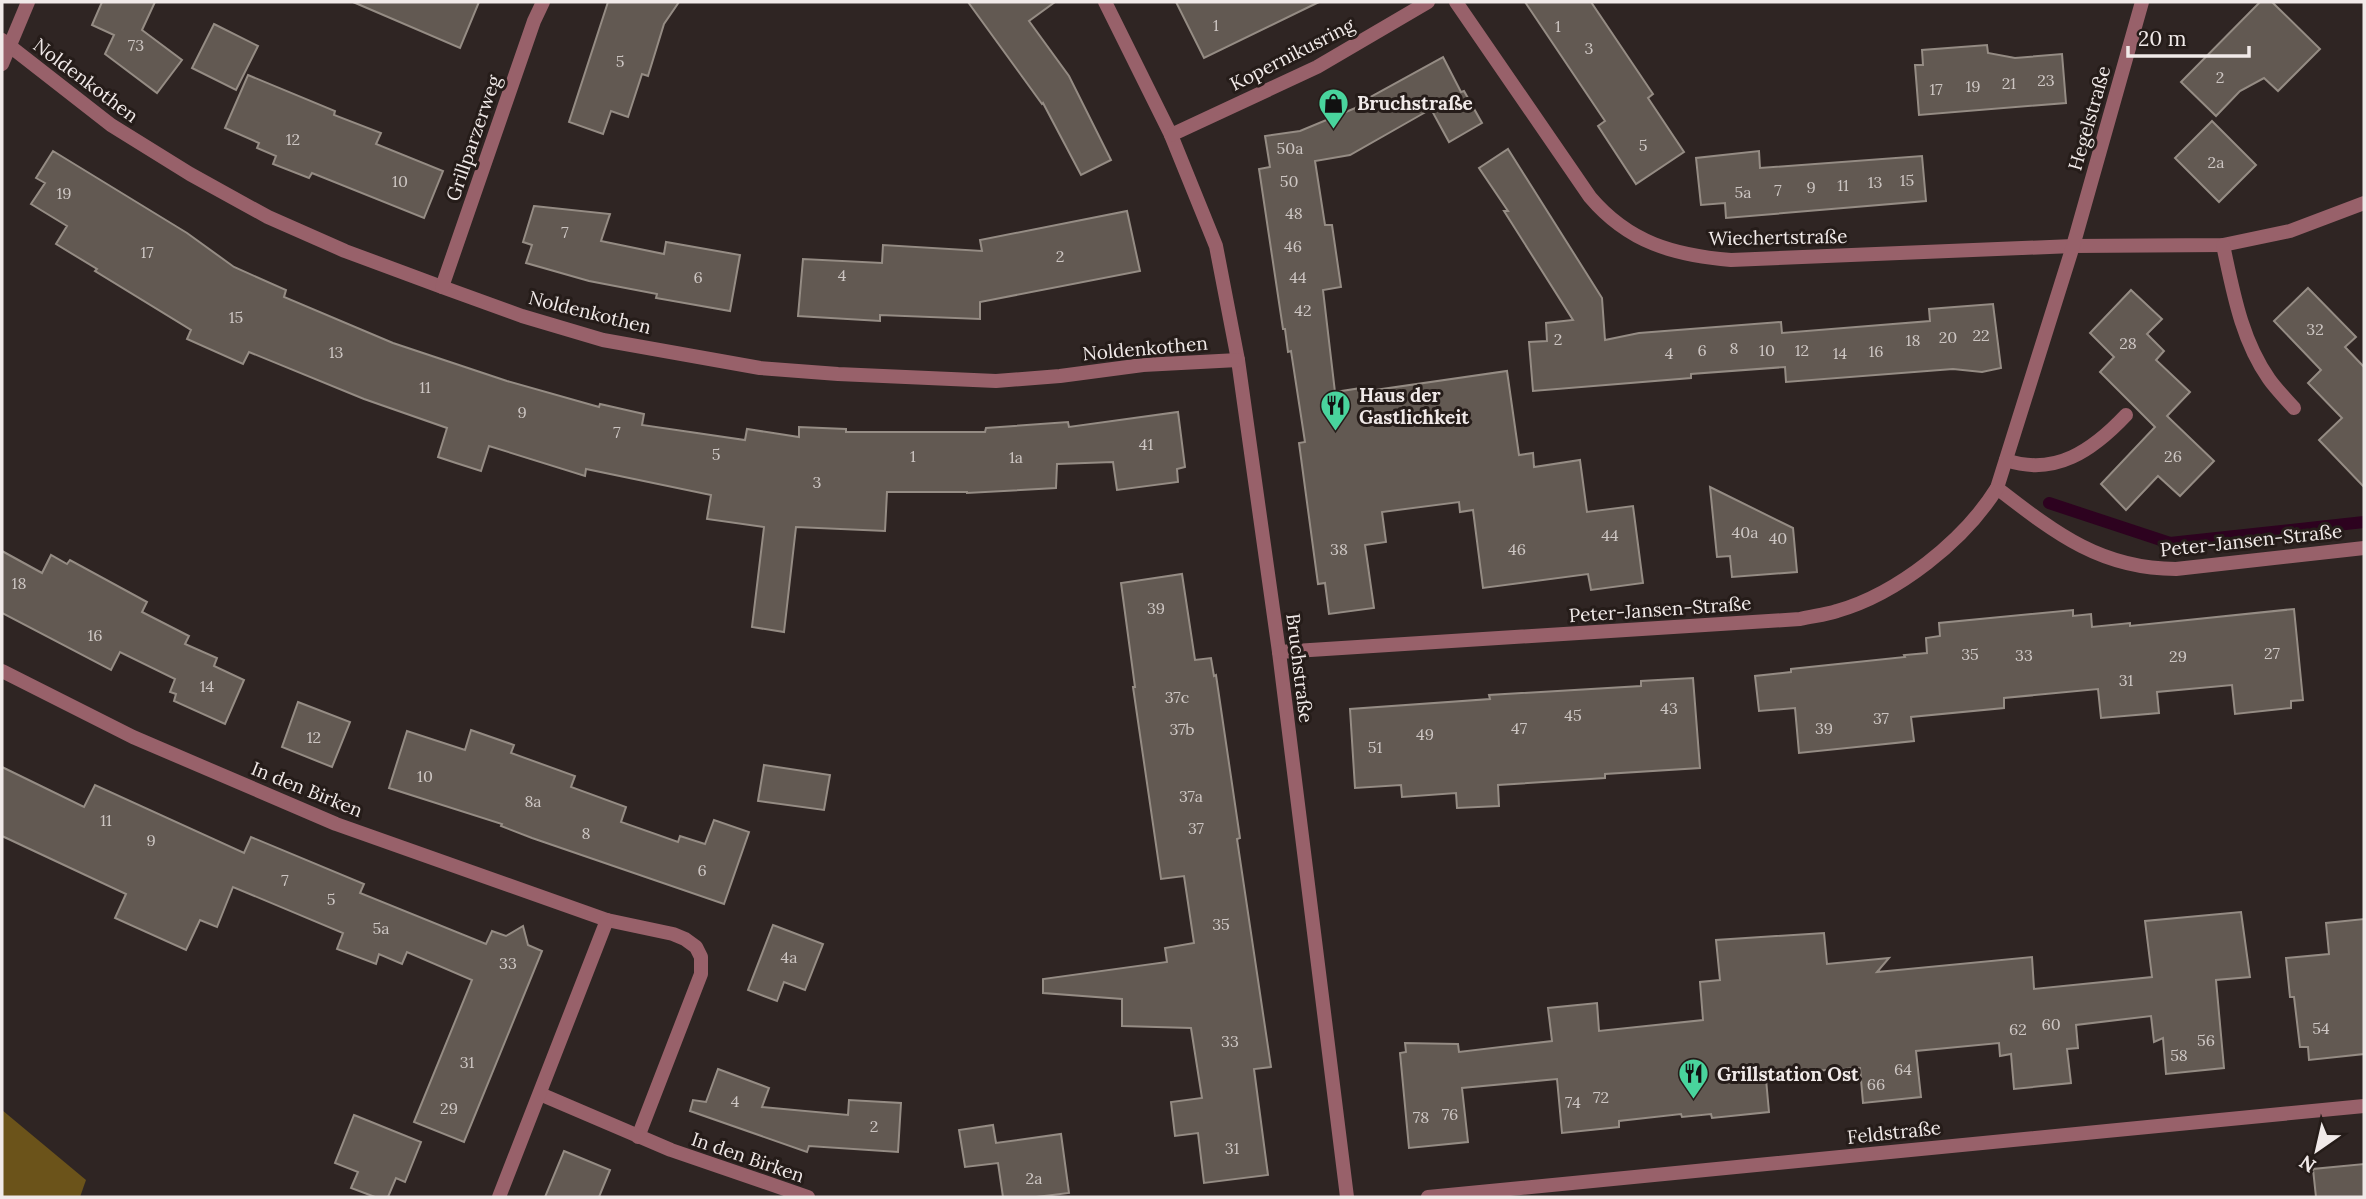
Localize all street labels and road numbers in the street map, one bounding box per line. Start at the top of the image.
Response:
street label: Kopernikusring [1226,12,1359,96]
street label: Noldenkothen [29,33,143,127]
street label: Hegelstraße [2063,63,2115,173]
street label: Grillparzerweg [440,71,506,204]
street label: Wiechertstraße [1708,224,1848,250]
street label: Noldenkothen [526,285,654,339]
street label: Noldenkothen [1081,331,1209,365]
street label: Peter-Jansen-Straße [2159,519,2343,561]
street label: Peter-Jansen-Straße [1568,591,1752,627]
street label: Bruchstraße [1281,612,1319,724]
street label: In den Birken [248,756,366,822]
street label: Feldstraße [1846,1115,1942,1149]
street label: In den Birken [688,1126,808,1188]

